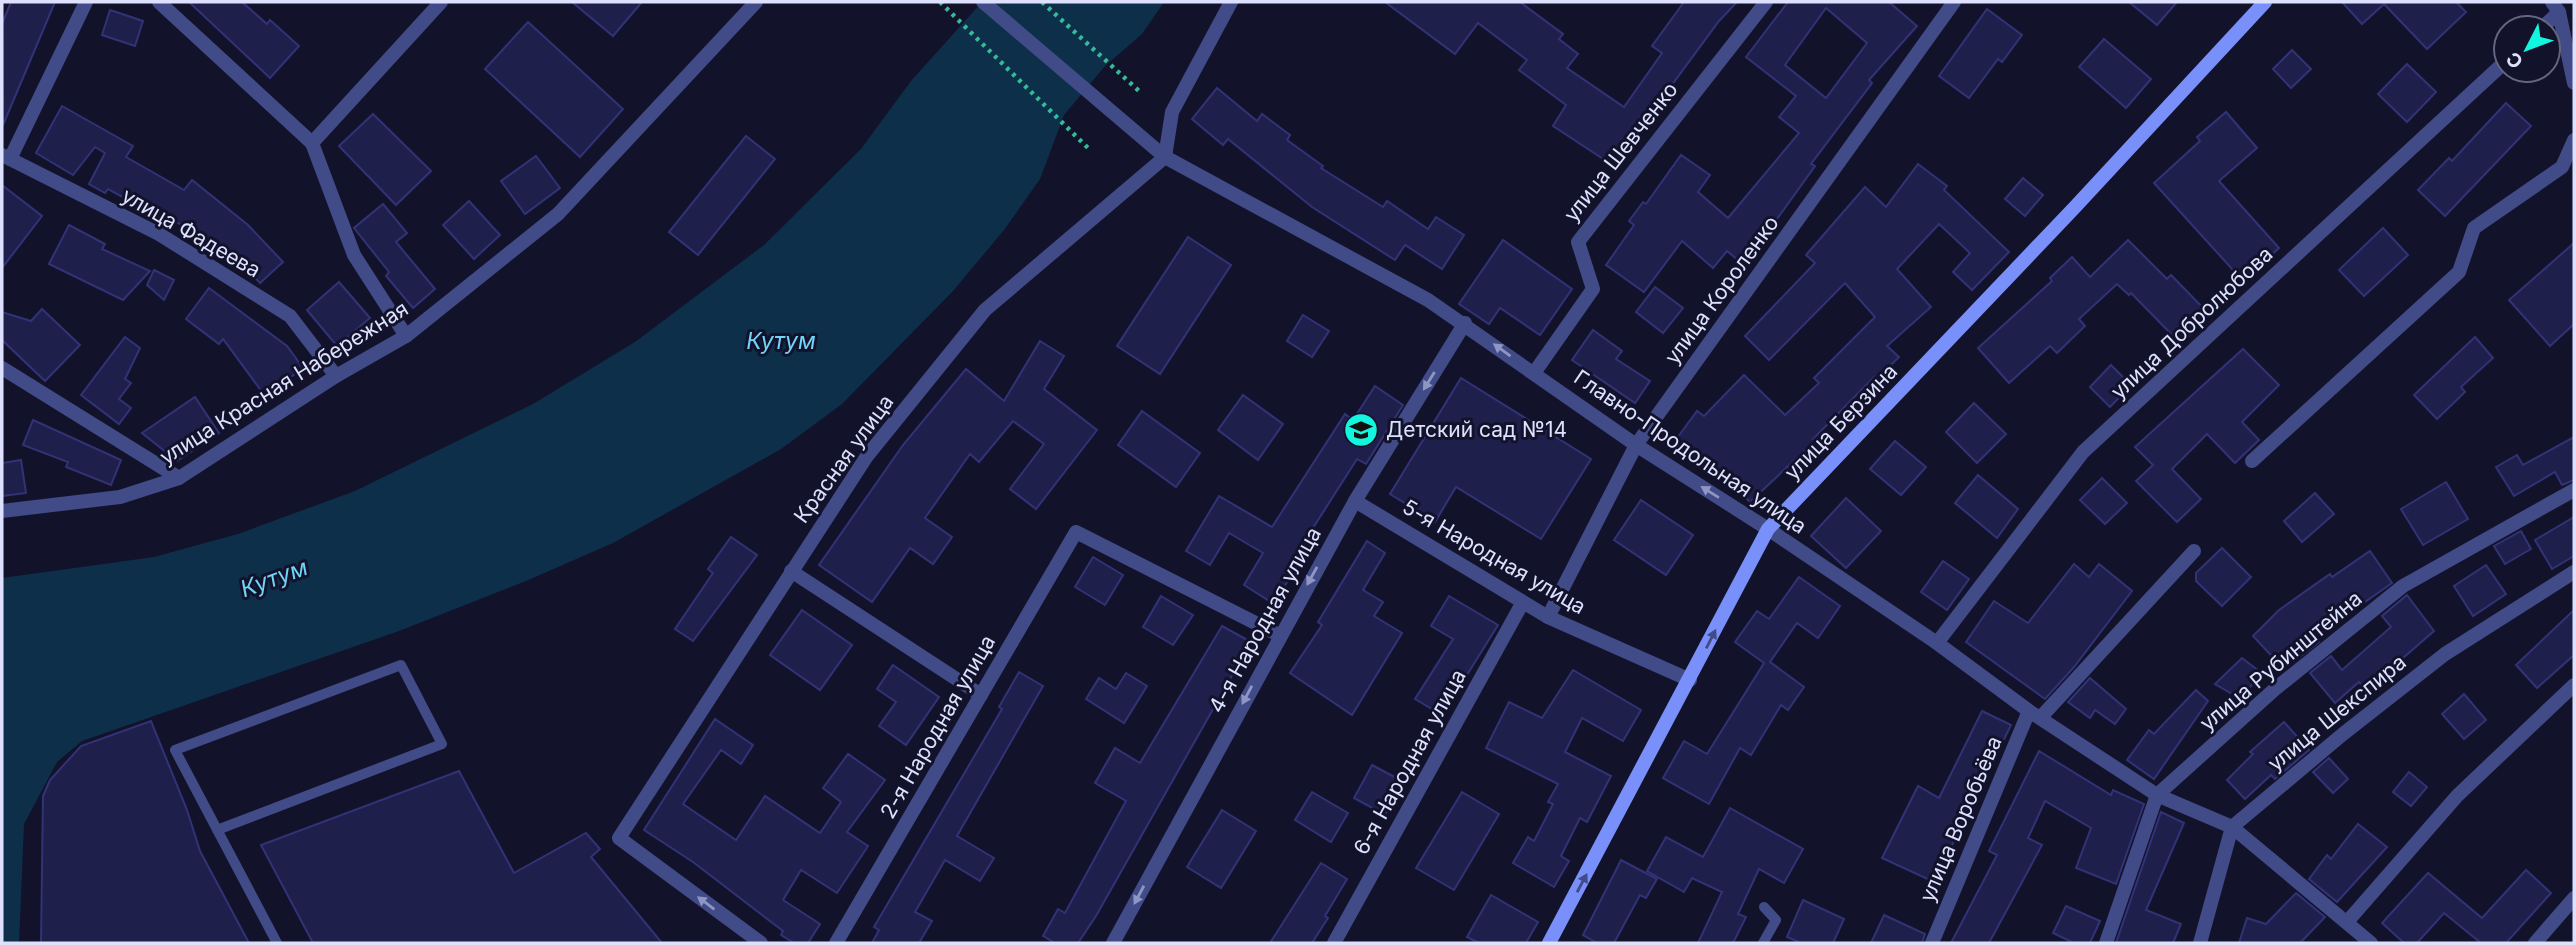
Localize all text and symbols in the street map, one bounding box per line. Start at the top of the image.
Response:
north arrow [2492,14,2562,84]
text: С [2501,47,2528,73]
street label: улица Шевченко [1558,77,1683,226]
street label: улица Фадеева [117,183,265,282]
street label: улица Короленко [1659,211,1784,369]
street label: улица Добролюбова [2106,241,2278,404]
street label: улица Красная Набережная [155,296,412,469]
water label: Кутум [746,327,816,355]
one-way arrow [1493,343,1511,357]
street label: улица Берзина [1779,359,1902,485]
street label: Главно-Продольная улица [1569,364,1811,539]
one-way arrow [1422,371,1435,390]
street label: Красная улица [789,390,898,528]
school or university icon: Детский сад №14 [1342,411,1380,449]
place label: Детский сад №14 [1386,417,1567,442]
one-way arrow [1701,486,1720,499]
street label: 5-я Народная улица [1398,494,1590,619]
street label: 4-я Народная улица [1203,523,1326,717]
water label: Кутум [237,553,311,603]
one-way arrow [1306,566,1318,586]
street label: улица Рубинштейна [2195,586,2367,736]
one-way arrow [1706,629,1717,649]
street label: 2-я Народная улица [875,631,1000,823]
street label: улица Шекспира [2263,649,2411,776]
street label: 6-я Народная улица [1348,665,1471,859]
one-way arrow [1241,685,1253,705]
street label: улица Воробьёва [1914,732,2007,905]
one-way arrow [1576,873,1587,893]
one-way arrow [1133,885,1145,905]
one-way arrow [697,896,715,910]

